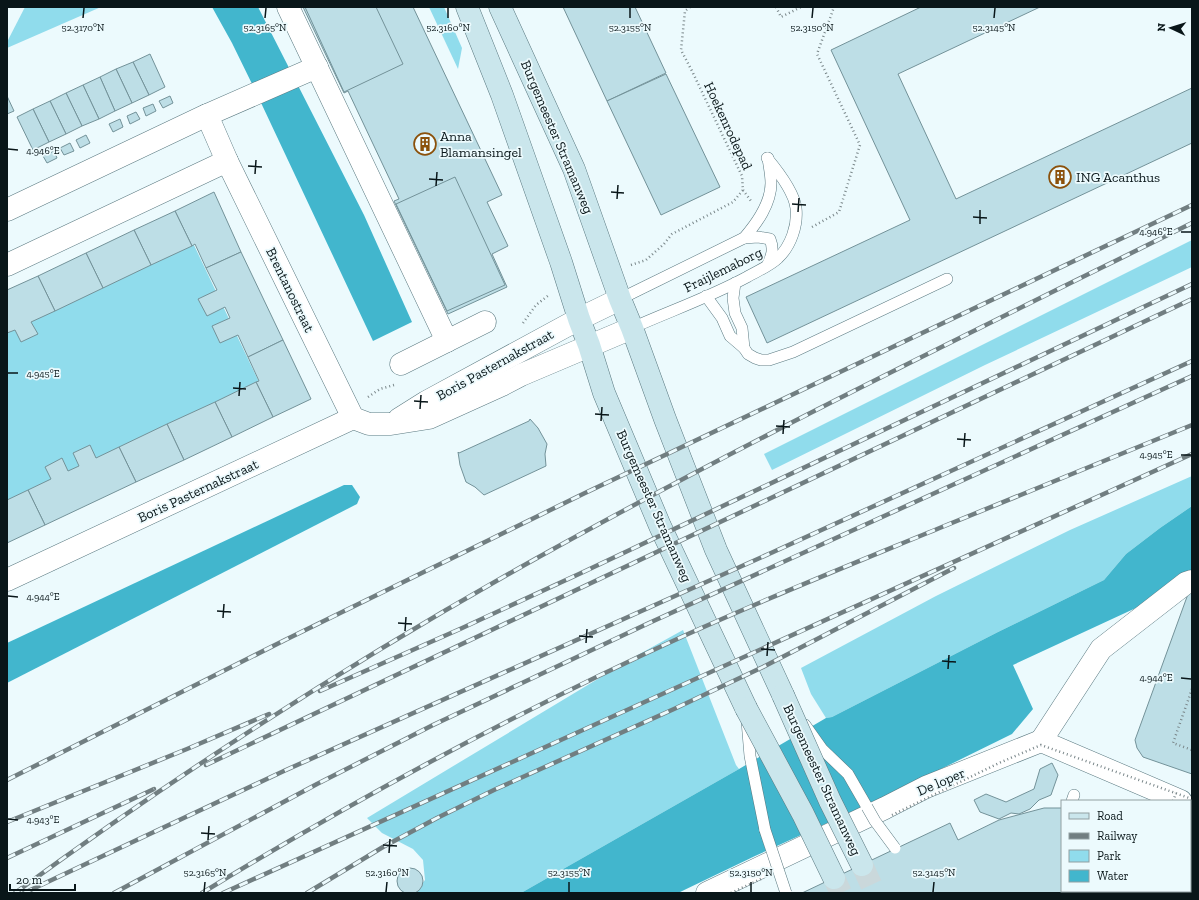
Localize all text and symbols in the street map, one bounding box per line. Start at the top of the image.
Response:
north arrow [1151,8,1191,48]
text: 52.3170°N [62,22,105,34]
text: 52.3165°N [244,22,287,34]
text: 52.3160°N [426,22,470,34]
text: 52.3155°N [609,22,652,34]
text: 52.3150°N [790,22,834,34]
text: 52.3145°N [973,22,1016,34]
text: N [1155,22,1168,32]
street label: Burgemeester Stramanweg [517,58,597,217]
street label: Hoekenrodepad [700,79,756,173]
place label: Anna Blamansingel [440,128,522,161]
building icon: Anna Blamansingel [412,131,438,157]
text: 4.946°E [26,145,60,157]
building icon: ING Acanthus [1047,164,1073,190]
place label: ING Acanthus [1076,169,1160,186]
text: 4.946°E [1139,226,1173,238]
street label: Fraijlemaborg [681,244,765,296]
street label: Brentanostraat [262,245,318,336]
street label: Boris Pasternakstraat [433,325,557,404]
text: 4.945°E [26,368,60,380]
street label: Burgemeester Stramanweg [613,427,695,585]
text: 4.945°E [1139,449,1173,461]
street label: Boris Pasternakstraat [135,455,262,526]
text: 4.944°E [26,591,60,603]
text: 4.944°E [1139,672,1173,684]
street label: Burgemeester Stramanweg [779,702,865,859]
street label: De loper [914,764,968,800]
legend [1061,800,1191,892]
text: Road [1097,809,1123,823]
text: 4.943°E [27,814,60,826]
text: Railway [1097,829,1138,843]
text: Park [1097,849,1122,863]
scale bar [10,866,75,892]
text: 52.3165°N [184,867,227,879]
text: 52.3160°N [365,867,409,879]
text: 52.3155°N [548,867,591,879]
text: 52.3150°N [729,867,773,879]
text: 52.3145°N [913,867,956,879]
text: Water [1097,869,1129,883]
text: 20 m [16,873,43,887]

